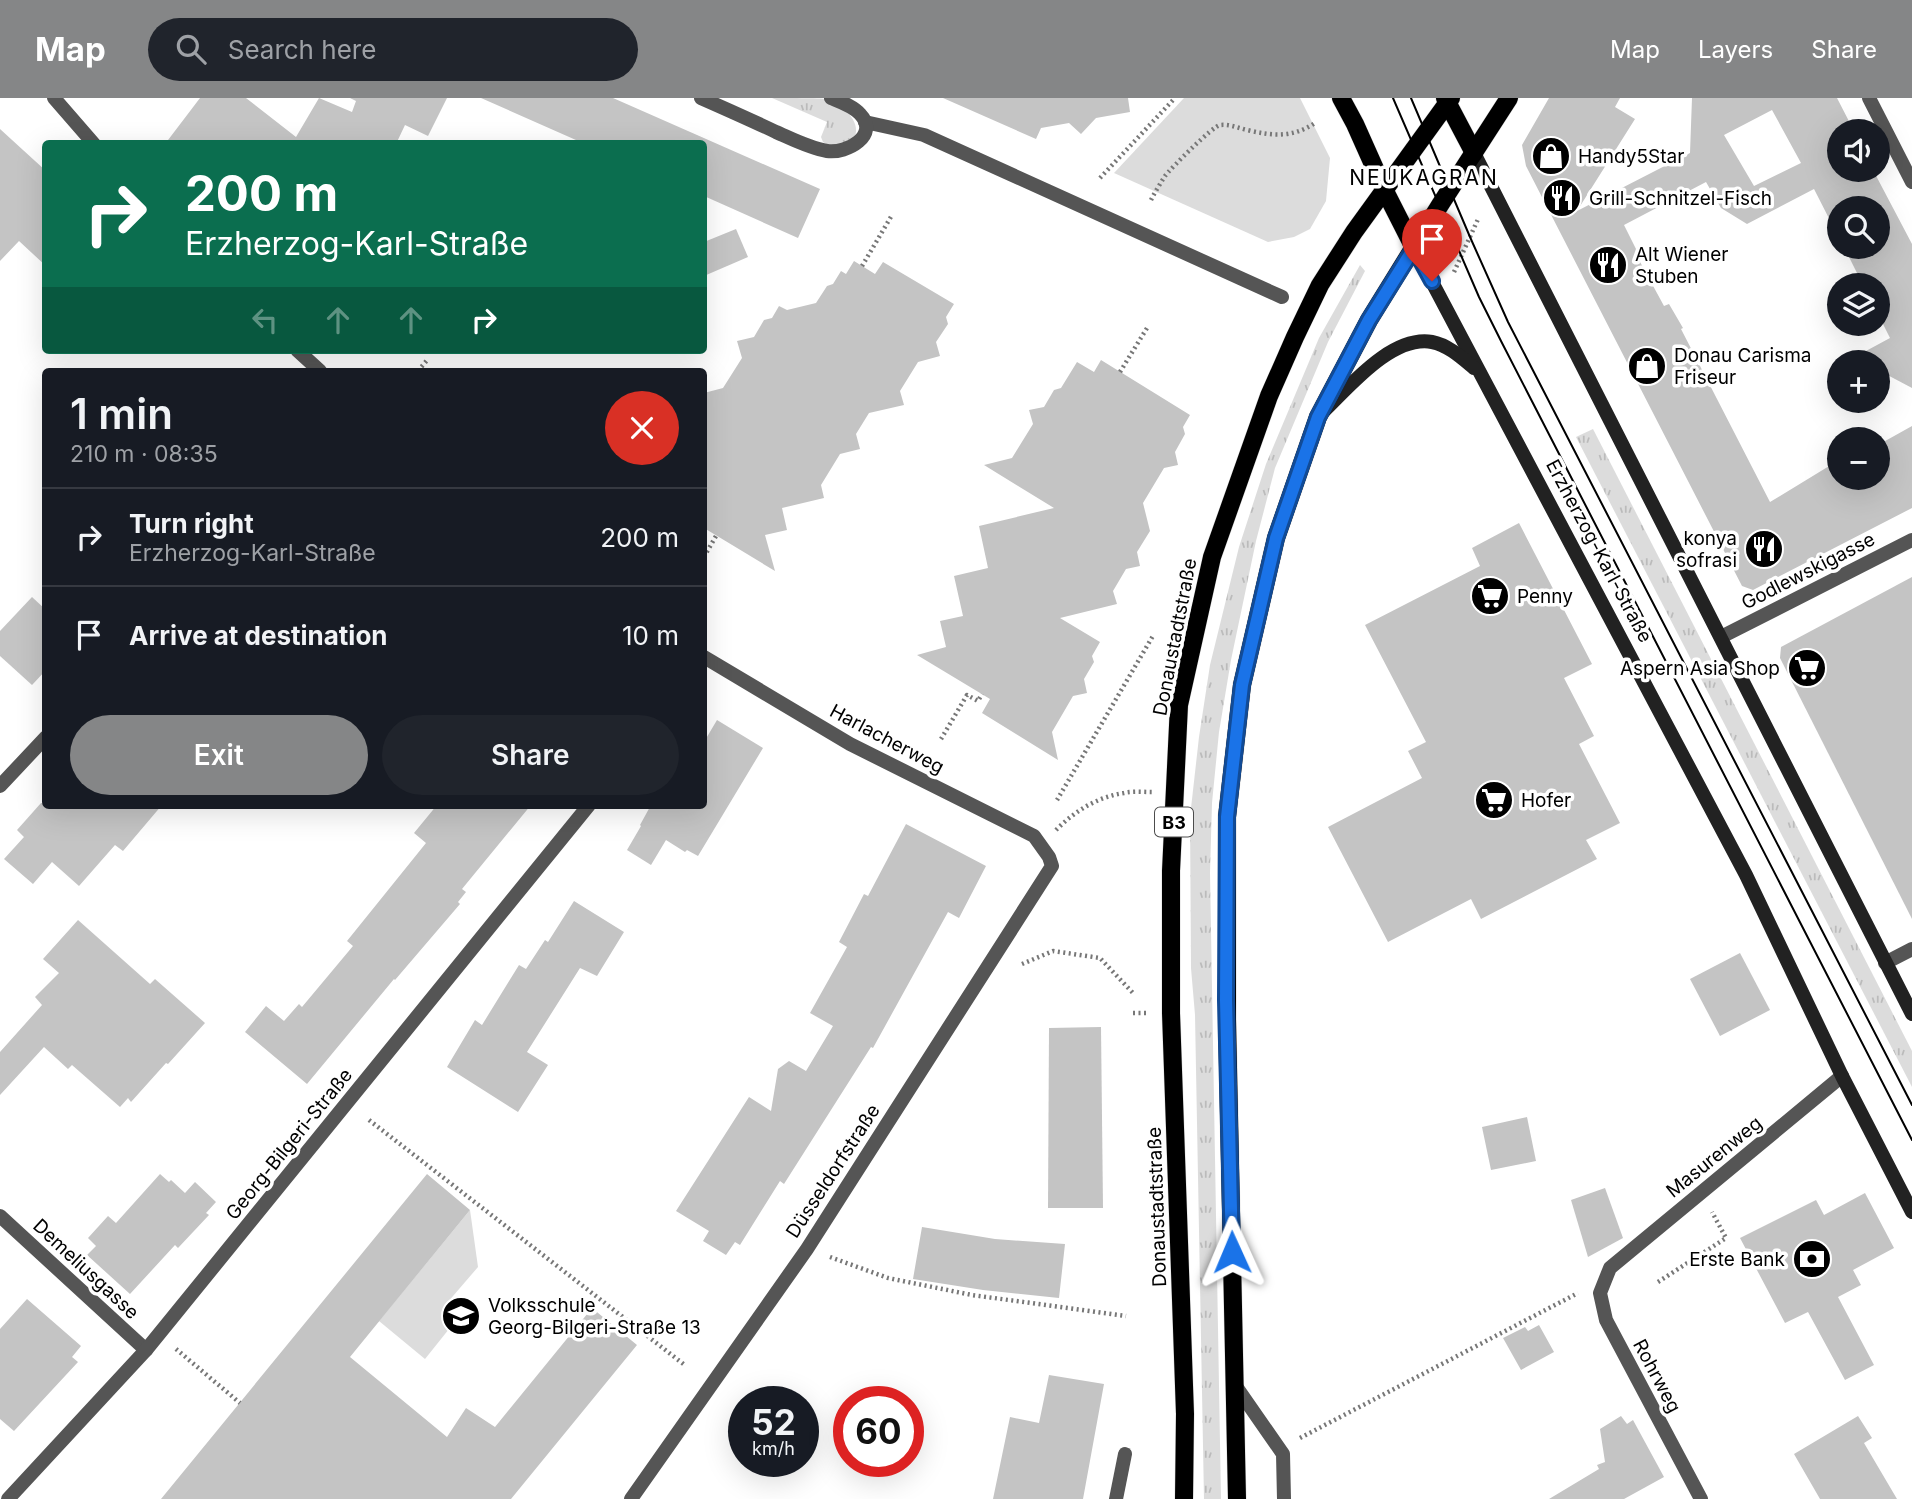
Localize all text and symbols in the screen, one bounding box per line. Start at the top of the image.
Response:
search box [148,18,638,81]
text: Map [35,29,106,69]
icon: search [172,30,210,68]
text: Search here [228,34,376,65]
text: Map [1610,35,1660,64]
text: Layers [1698,35,1773,64]
text: Share [1811,35,1877,64]
map controls [1827,119,1890,490]
button: sound [1827,119,1890,182]
shop icon: Handy5Star [1530,135,1572,177]
place label: Handy5Star [1578,145,1684,168]
text: 200 m [185,164,338,223]
district label: NEUKAGRAN [1349,165,1499,190]
icon: right [70,168,161,259]
restaurant icon: Grill-Schnitzel-Fisch [1541,177,1583,219]
place label: Grill-Schnitzel-Fisch [1589,187,1772,210]
button: search [1827,196,1890,259]
pin [1402,209,1462,281]
icon: arrive [1413,220,1451,258]
text: Erzherzog-Karl-Straße [185,224,528,263]
place label: Alt Wiener Stuben [1635,243,1728,288]
restaurant icon: Alt Wiener Stuben [1587,244,1629,286]
button: layers [1827,273,1890,336]
icon: left [246,301,284,339]
icon: ahead [319,301,357,339]
icon: ahead [392,301,430,339]
icon: right [465,301,503,339]
place label: Donau Carisma Friseur [1674,344,1812,389]
shop icon: Donau Carisma Friseur [1626,345,1668,387]
button: + [1827,350,1890,413]
text: 1 min [70,388,173,439]
button: close [605,391,679,465]
button: − [1827,427,1890,490]
text: 210 m · 08:35 [70,440,218,468]
street label: Erzherzog-Karl-Straße [1541,456,1657,646]
text: Turn right [129,508,254,539]
icon: right [70,518,108,556]
text: 200 m [600,522,679,553]
place label: konya sofrasi [1676,527,1737,572]
street label: Godlewskigasse [1737,527,1879,615]
restaurant icon: konya sofrasi [1743,528,1785,570]
text: Erzherzog-Karl-Straße [129,539,376,567]
street label: Donaustadtstraße [1148,556,1202,718]
supermarket icon: Penny [1469,575,1511,617]
place label: Penny [1517,585,1573,608]
icon: arrive [70,616,108,654]
text: Arrive at destination [129,620,388,651]
text: 10 m [622,620,679,651]
supermarket icon: Aspern Asia Shop [1786,647,1828,689]
place label: Aspern Asia Shop [1620,657,1780,680]
street label: Harlacherweg [826,699,948,779]
button: Exit [70,715,368,795]
button: Share [382,715,679,795]
supermarket icon: Hofer [1473,779,1515,821]
place label: Hofer [1521,789,1571,812]
road number: B3 [1155,808,1193,836]
street label: Georg-Bilgeri-Straße [221,1064,357,1224]
street label: Düsseldorfstraße [781,1100,885,1242]
street label: Masurenweg [1662,1112,1766,1202]
street label: Donaustadtstraße [1143,1127,1171,1287]
street label: Demeliusgasse [28,1214,144,1324]
position arrow [1195,1215,1269,1289]
bank icon: Erste Bank [1791,1238,1833,1280]
place label: Erste Bank [1689,1248,1786,1271]
place label: Volksschule Georg-Bilgeri-Straße 13 [488,1294,701,1339]
school or university icon: Volksschule Georg-Bilgeri-Straße 13 [440,1295,482,1337]
street label: Rohrweg [1628,1335,1686,1417]
speed limit sign: 60 [833,1386,924,1477]
text: 52 [751,1401,796,1443]
text: km/h [752,1438,795,1459]

